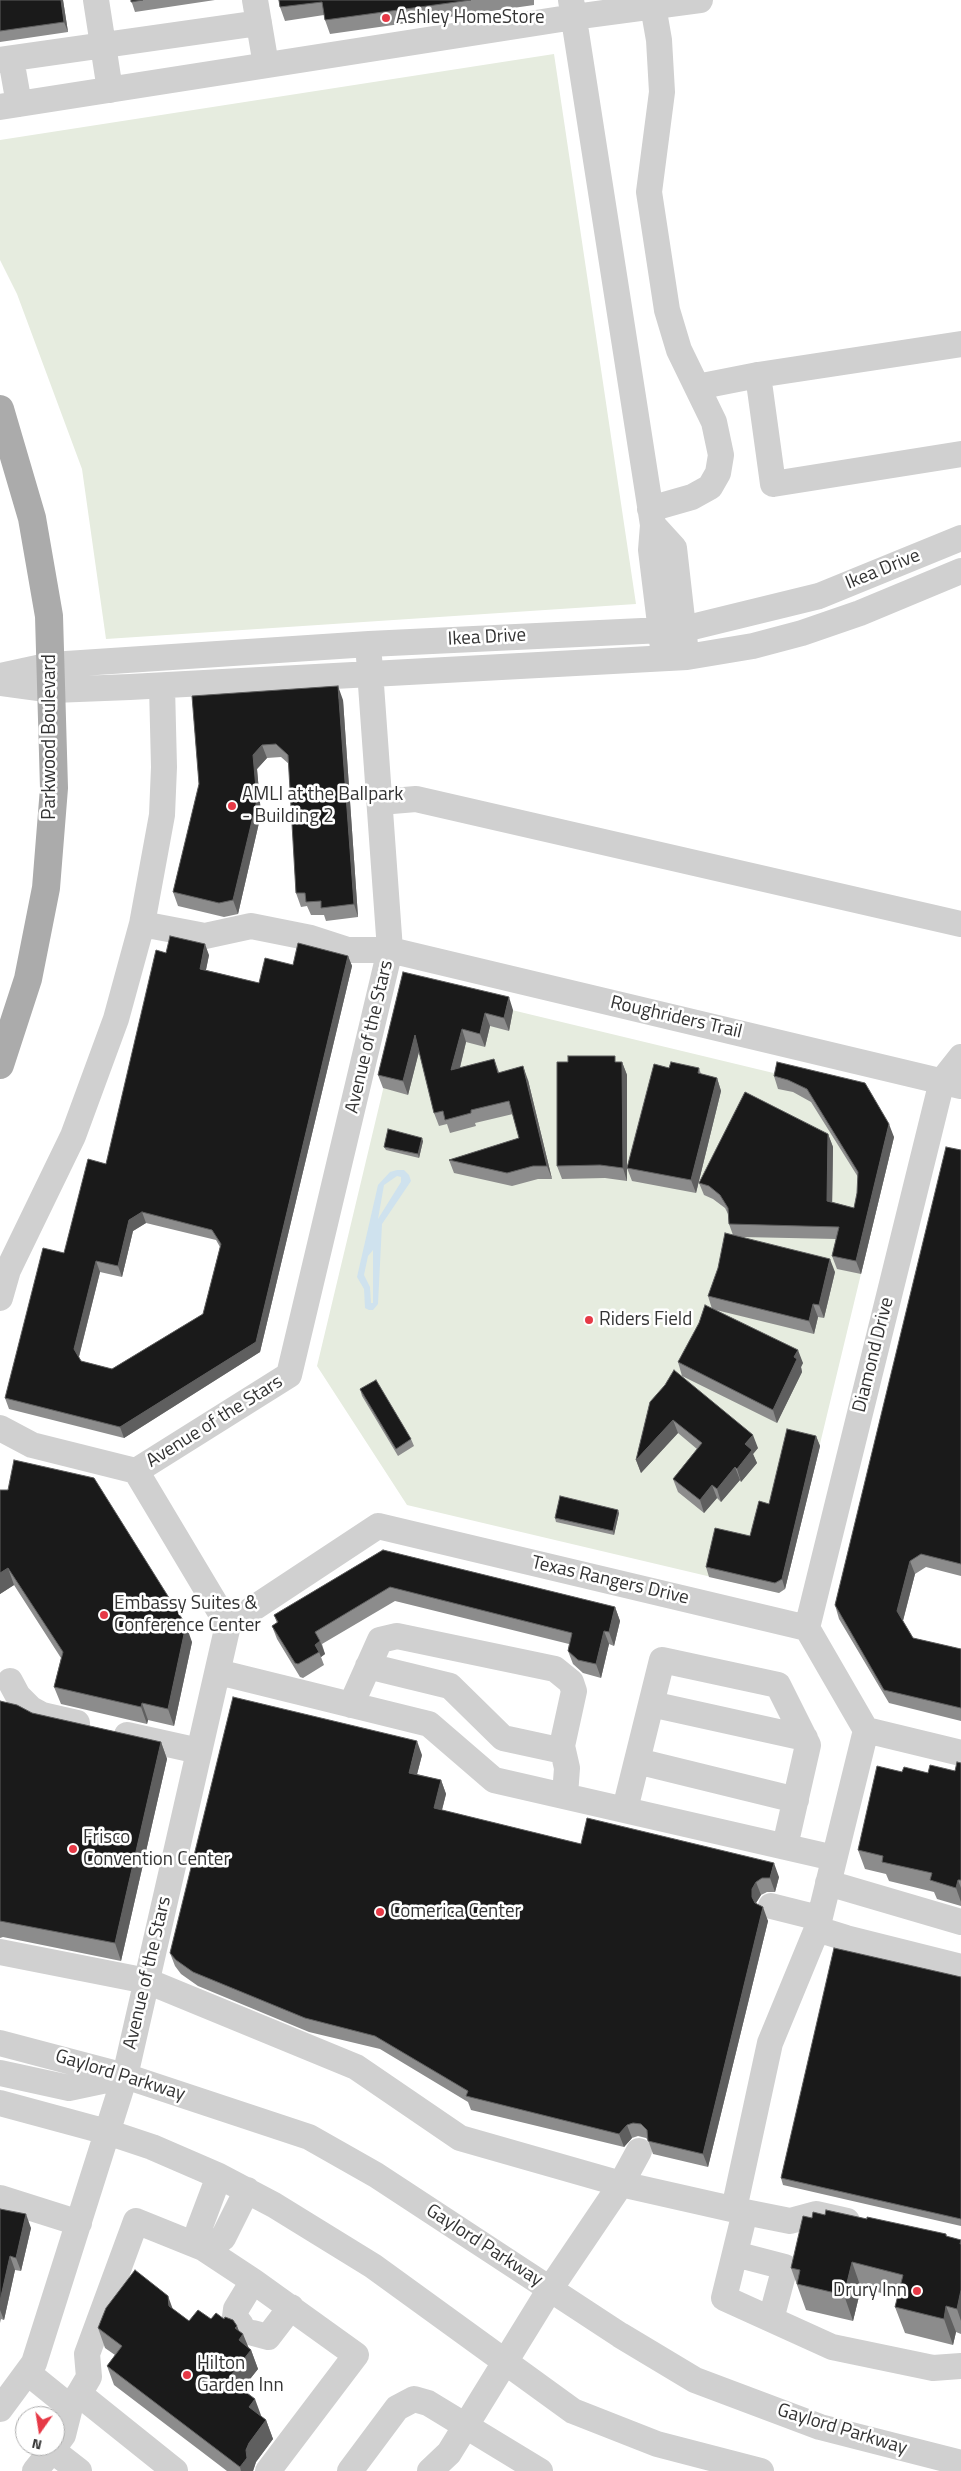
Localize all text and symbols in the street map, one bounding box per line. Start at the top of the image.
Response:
place label: Ashley HomeStore [396,7,545,29]
marker: Ashley HomeStore [380,12,392,24]
street label: Ikea Drive [842,545,924,595]
street label: Ikea Drive [447,625,527,651]
street label: Parkwood Boulevard [39,654,61,820]
place label: AMLI at the Ballpark - Building 2 [242,784,403,828]
marker: AMLI at the Ballpark - Building 2 [226,800,238,812]
street label: Avenue of the Stars [341,958,399,1116]
street label: Roughriders Trail [608,992,744,1044]
street label: Diamond Drive [849,1295,899,1415]
place label: Riders Field [599,1309,692,1331]
marker: Riders Field [583,1314,595,1326]
street label: Avenue of the Stars [143,1371,287,1473]
street label: Texas Rangers Drive [529,1552,691,1610]
place label: Embassy Suites & Conference Center [114,1593,261,1637]
marker: Embassy Suites & Conference Center [98,1609,110,1621]
place label: Frisco Convention Center [83,1827,230,1871]
marker: Frisco Convention Center [67,1843,79,1855]
street label: Avenue of the Stars [119,1894,177,2052]
place label: Comerica Center [390,1901,521,1923]
marker: Comerica Center [374,1906,386,1918]
street label: Gaylord Parkway [52,2045,188,2107]
street label: Gaylord Parkway [421,2200,547,2292]
place label: Drury Inn [833,2280,907,2302]
marker: Drury Inn [911,2285,923,2297]
place label: Hilton Garden Inn [197,2353,284,2397]
marker: Hilton Garden Inn [181,2369,193,2381]
street label: Gaylord Parkway [774,2399,910,2461]
north arrow [15,2406,65,2456]
text: N [30,2434,44,2456]

